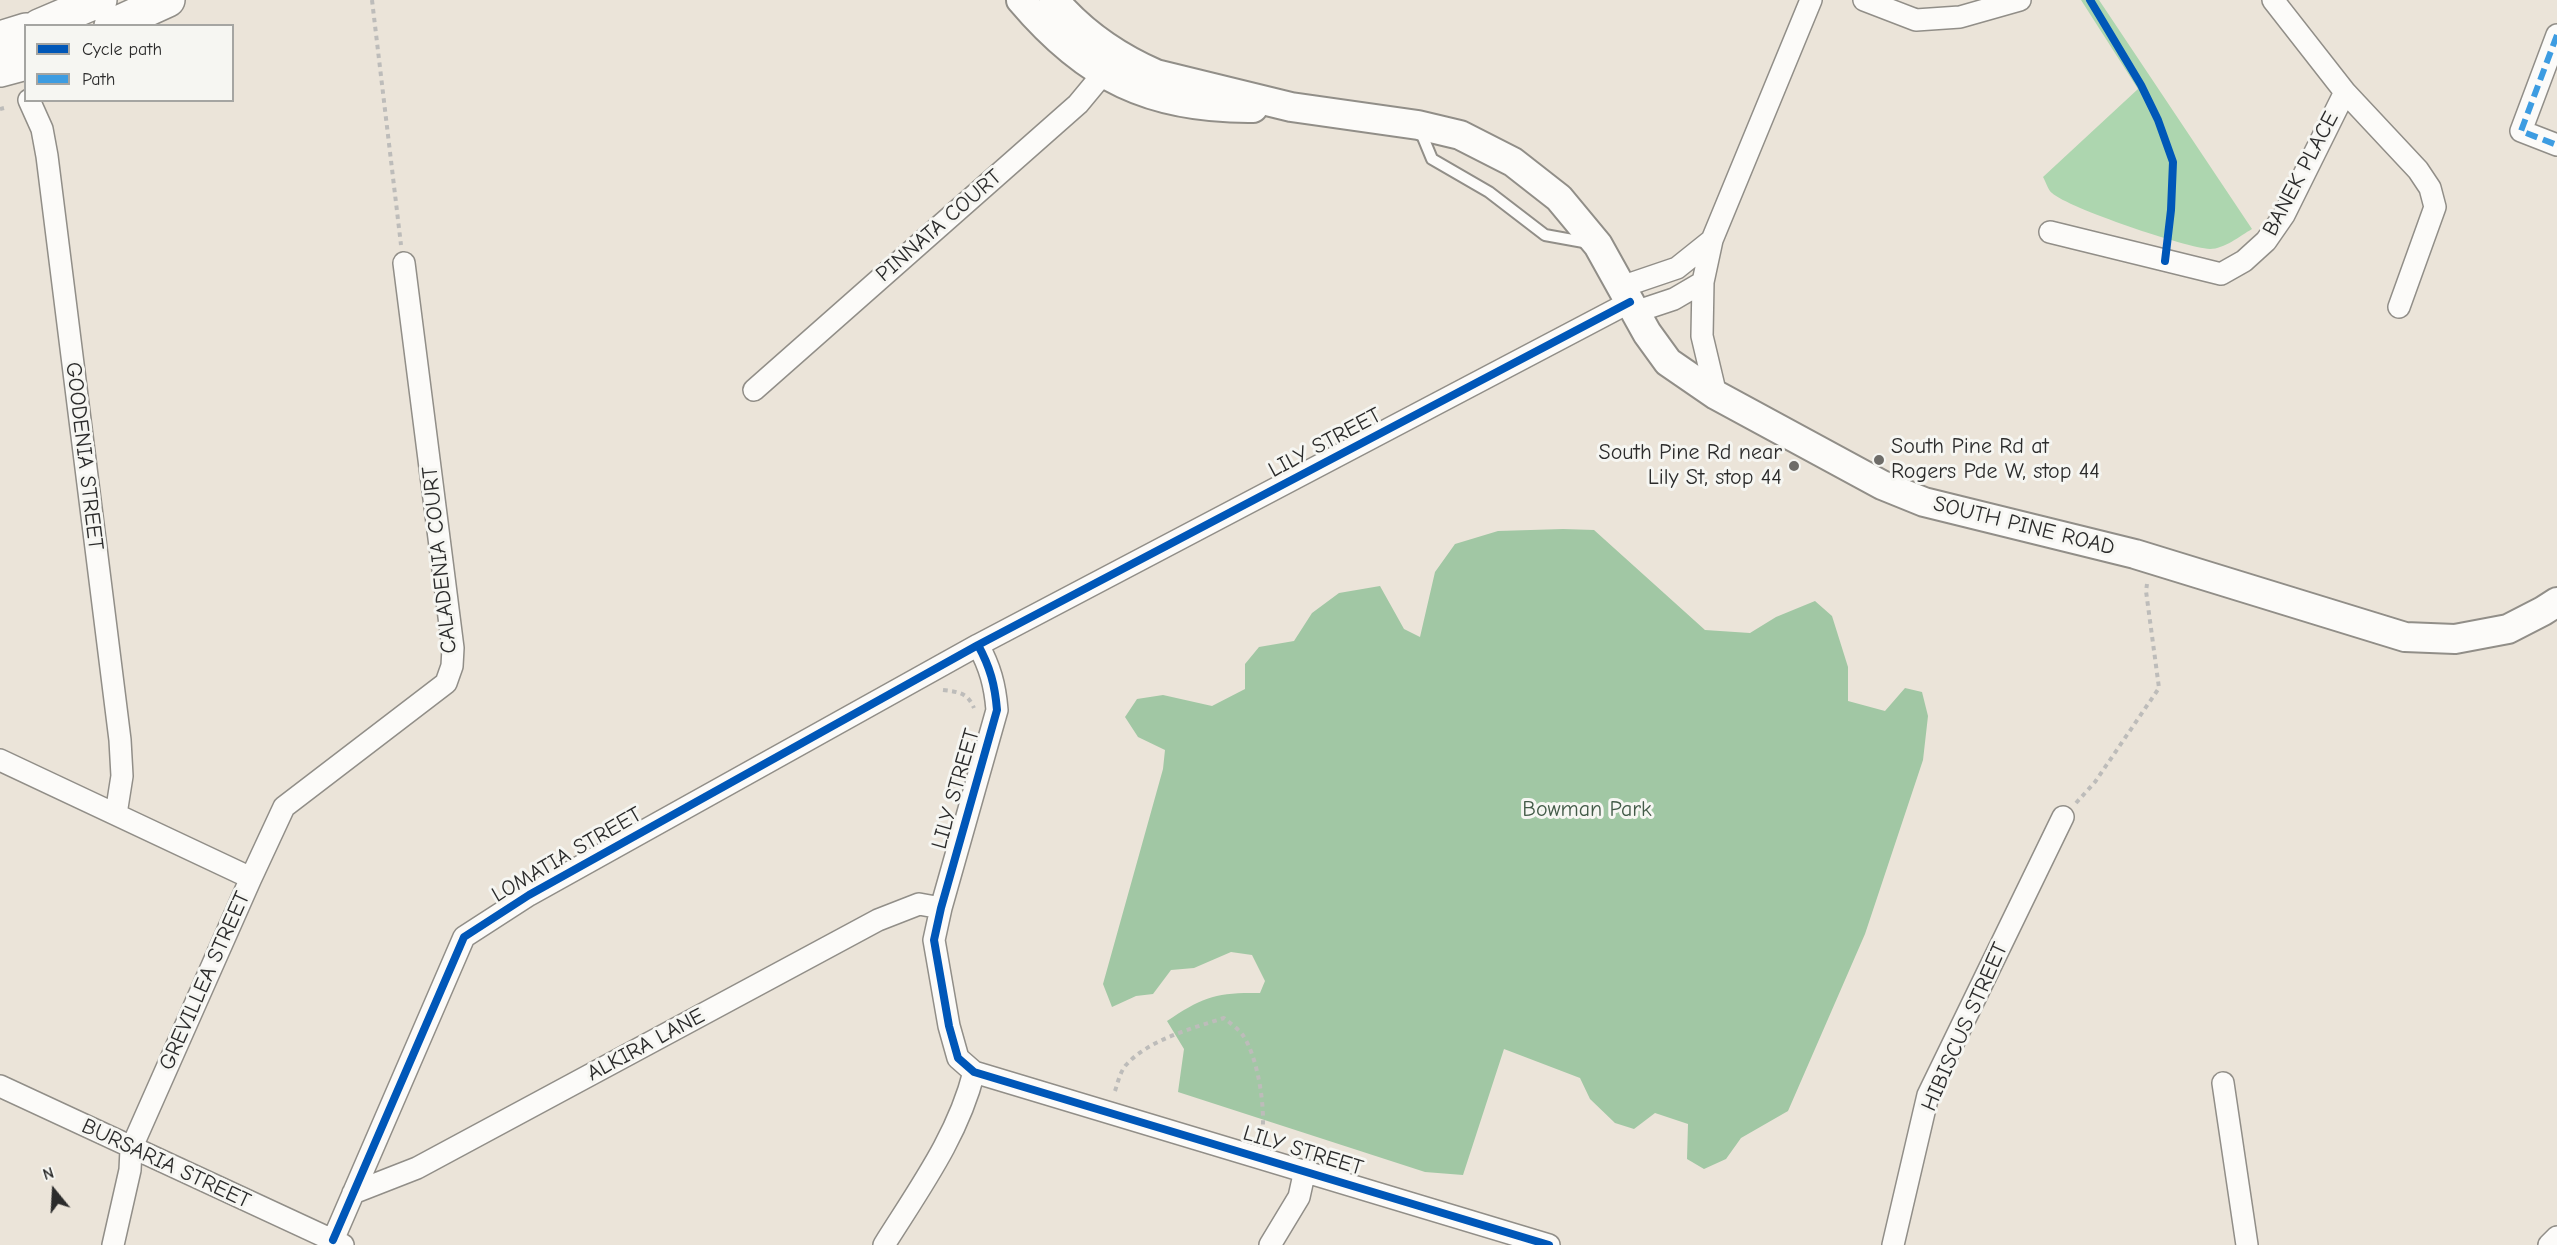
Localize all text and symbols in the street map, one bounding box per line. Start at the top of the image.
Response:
legend [24,24,234,102]
text: Cycle path [82,39,162,60]
text: Path [82,69,115,90]
street label: BANEK PLACE [2257,107,2345,241]
street label: PINNATA COURT [871,164,1007,288]
street label: GOODENIA STREET [59,361,109,551]
street label: LILY STREET [1264,402,1386,484]
place label: South Pine Rd at Rogers Pde W, stop 44 [1891,434,2100,486]
place label: South Pine Rd near Lily St, stop 44 [1599,440,1782,492]
marker: South Pine Rd at Rogers Pde W, stop 44 [1872,453,1886,467]
marker: South Pine Rd near Lily St, stop 44 [1787,459,1801,473]
street label: CALADENIA COURT [417,465,463,655]
street label: SOUTH PINE ROAD [1931,491,2117,561]
street label: LILY STREET [926,726,986,852]
park label: Bowman Park [1522,797,1652,823]
street label: LOMATIA STREET [487,801,647,909]
street label: GREVILLEA STREET [154,888,256,1074]
street label: HIBISCUS STREET [1916,939,2014,1115]
street label: ALKIRA LANE [583,1003,709,1087]
street label: BURSARIA STREET [77,1113,255,1215]
street label: LILY STREET [1240,1120,1366,1182]
north arrow [24,1161,84,1221]
text: N [41,1164,56,1184]

